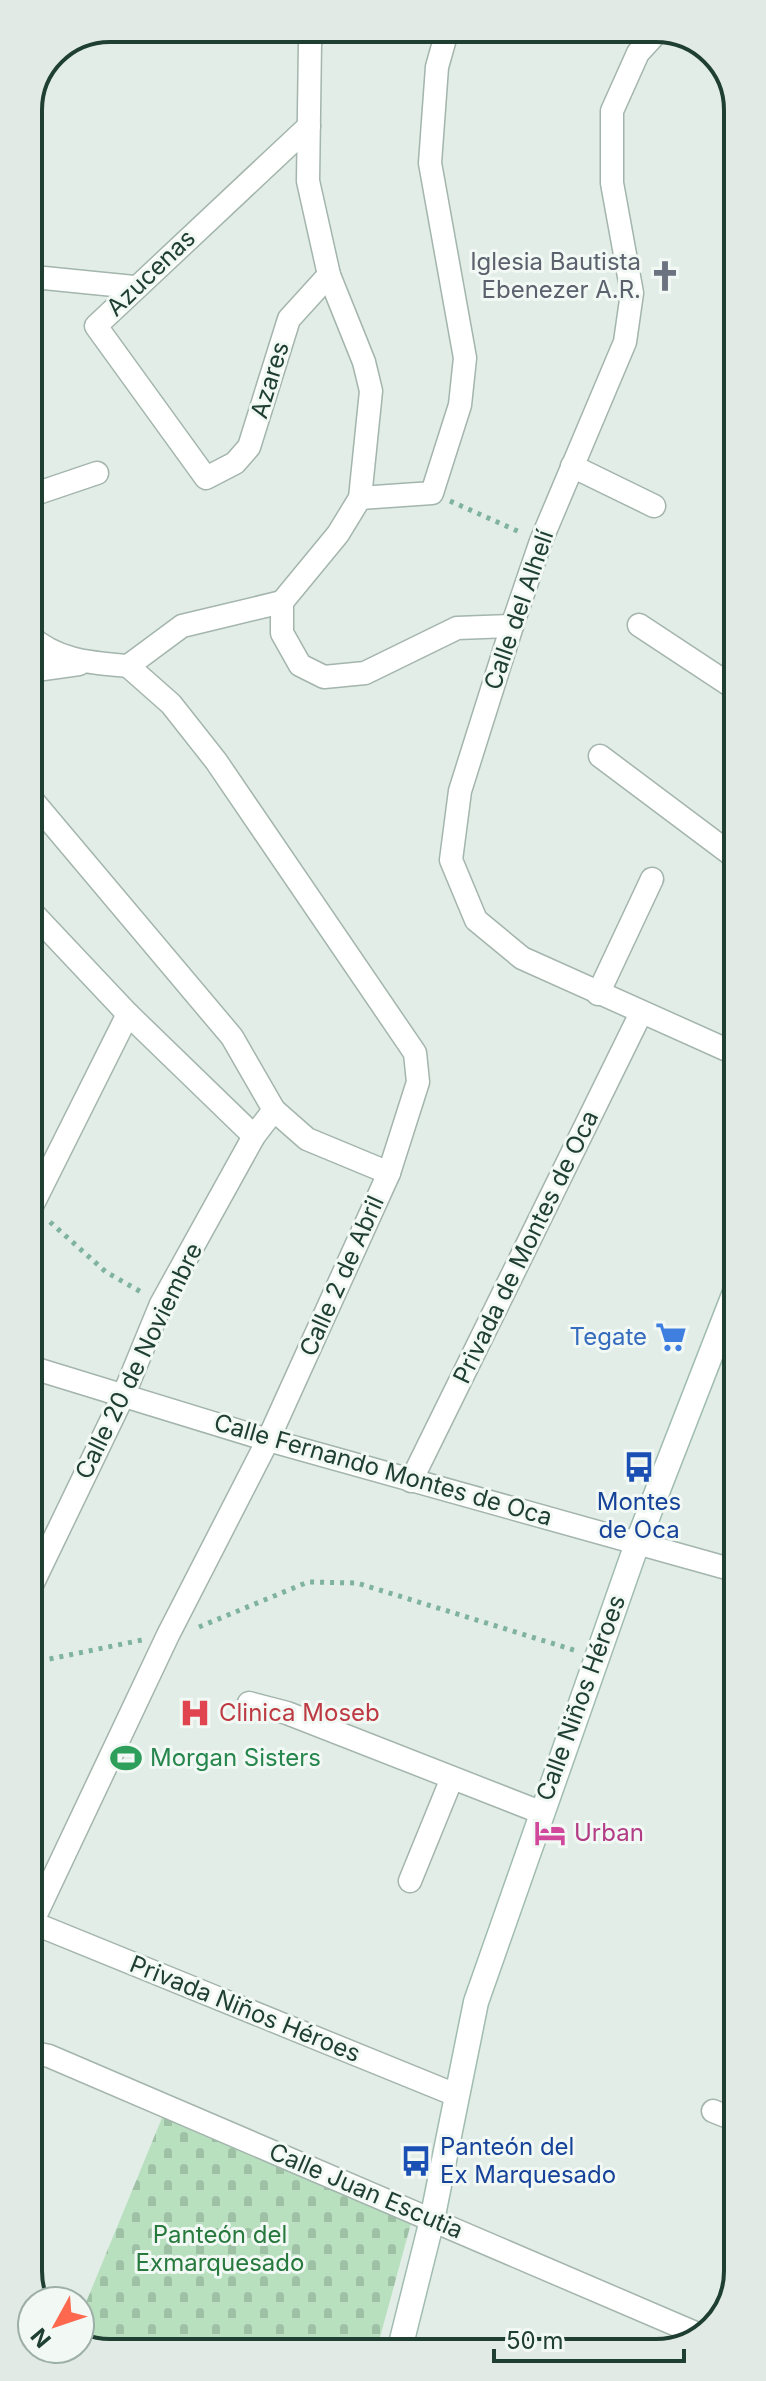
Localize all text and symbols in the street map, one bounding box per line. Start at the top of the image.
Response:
street label: Azucenas [100,223,201,322]
place label: Iglesia Bautista Ebenezer A.R. [470,247,641,304]
church icon: Iglesia Bautista Ebenezer A.R. [648,259,682,293]
street label: Azares [244,338,295,422]
street label: Calle del Alhelí [478,526,559,693]
street label: Privada de Montes de Oca [447,1105,604,1388]
street label: Calle 2 de Abril [293,1191,390,1360]
street label: Calle 20 de Noviembre [69,1238,208,1484]
supermarket icon: Tegate [654,1320,688,1354]
place label: Tegate [570,1322,647,1351]
street label: Calle Fernando Montes de Oca [211,1407,555,1532]
bus stop icon: Montes de Oca [622,1450,656,1484]
place label: Montes de Oca [597,1487,681,1544]
street label: Calle Niños Héroes [530,1591,631,1805]
hospital icon: Clinica Moseb [178,1696,212,1730]
place label: Clinica Moseb [219,1698,380,1727]
sports icon: Morgan Sisters [109,1741,143,1775]
place label: Morgan Sisters [150,1743,321,1772]
hotel icon: Urban [533,1816,567,1850]
place label: Urban [574,1818,644,1847]
street label: Privada Niños Héroes [126,1949,365,2068]
place label: Panteón del Ex Marquesado [440,2132,616,2189]
street label: Calle Juan Escutia [265,2137,468,2244]
bus stop icon: Panteón del Ex Marquesado [399,2144,433,2178]
park label: Panteón del Exmarquesado [136,2220,304,2277]
north arrow [16,2285,96,2365]
scale bar [494,2313,684,2363]
text: N [25,2323,56,2353]
text: 50 m [506,2326,564,2355]

